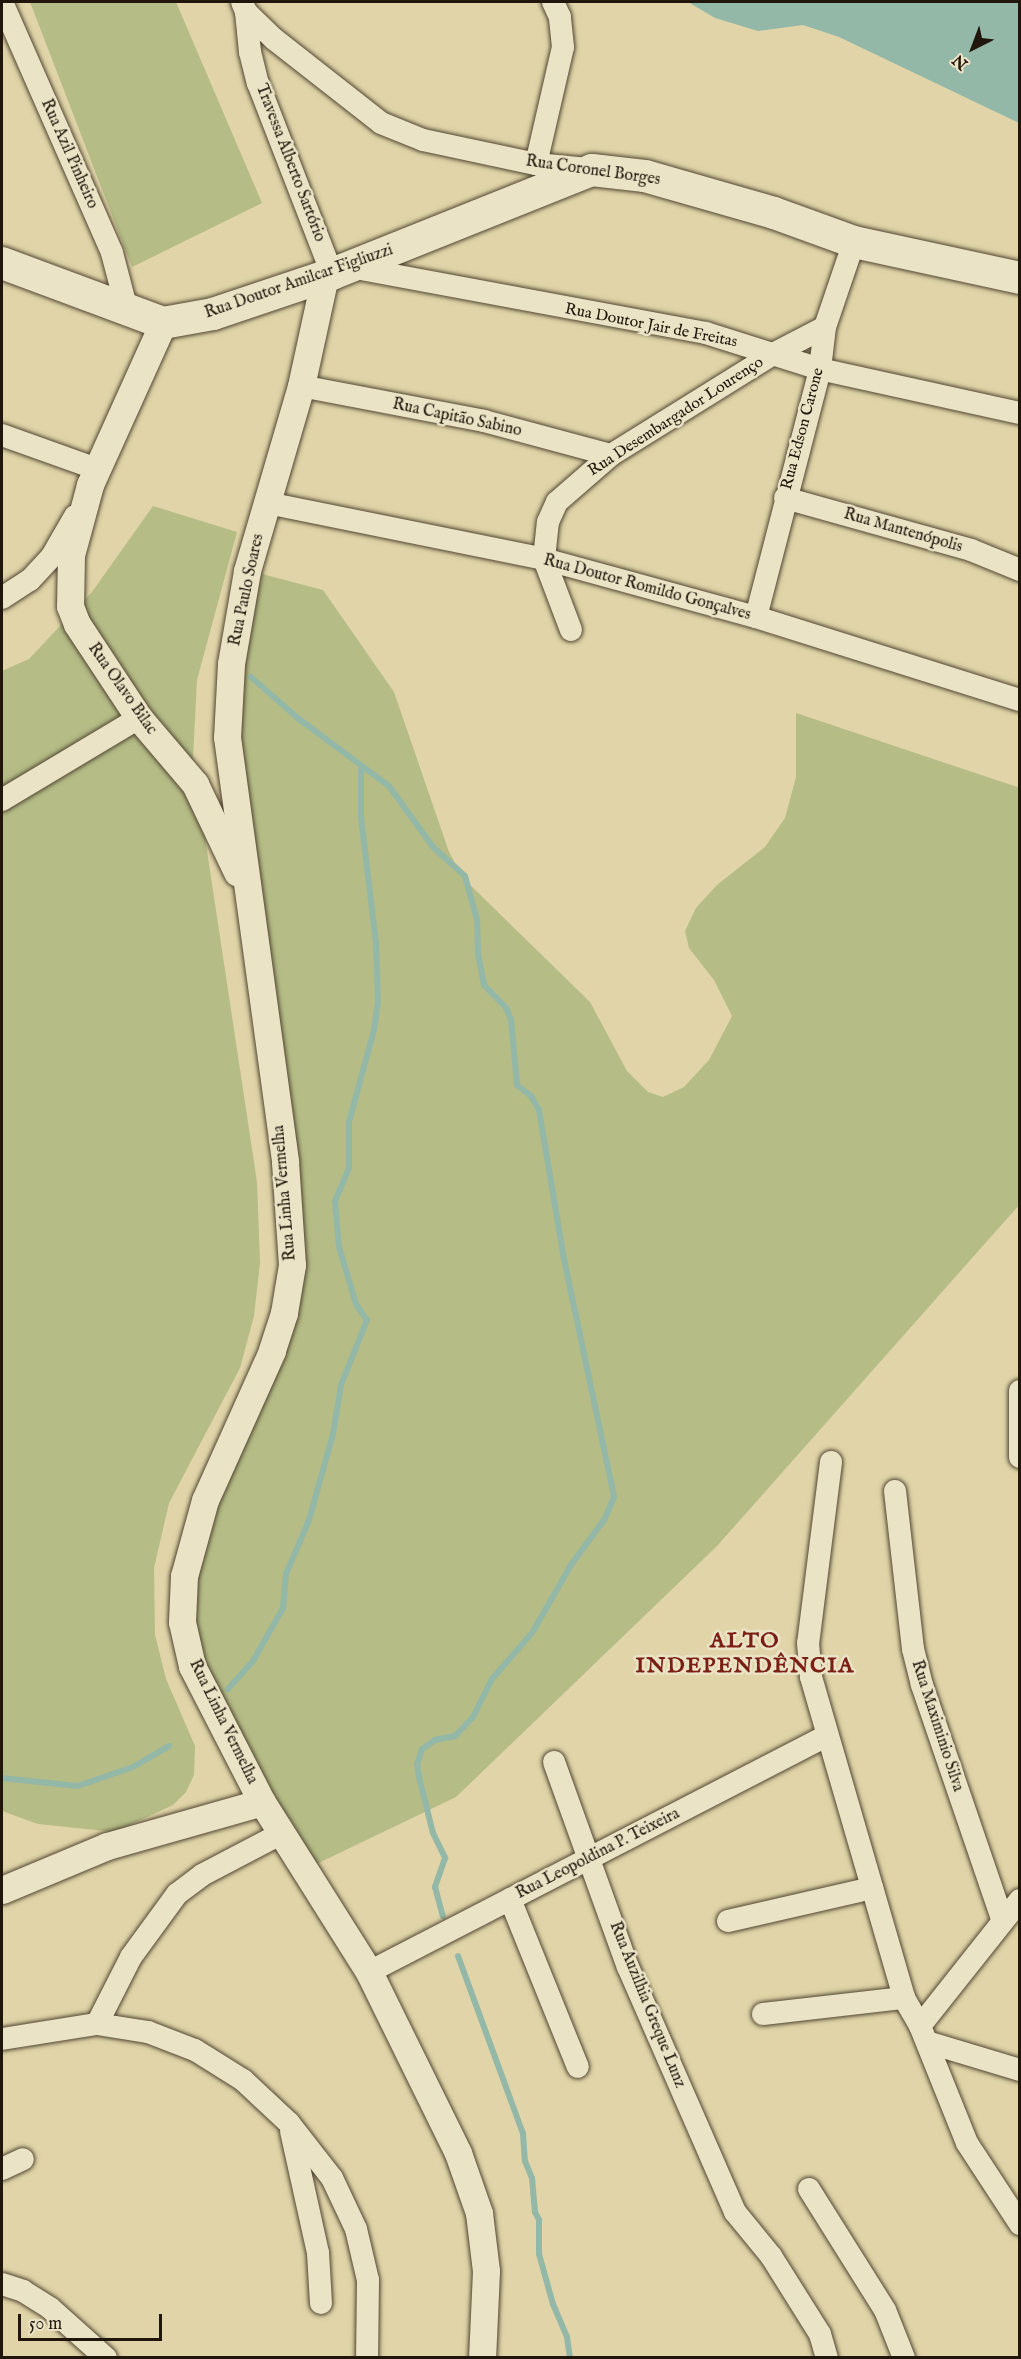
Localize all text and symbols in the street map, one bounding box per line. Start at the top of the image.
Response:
north arrow [943,18,1003,78]
text: N [949,49,973,73]
street label: Travessa Alberto Sartório [251,81,329,245]
street label: Rua Azil Pinheiro [36,96,102,212]
street label: Rua Coronel Borges [524,152,662,190]
street label: Rua Doutor Amilcar Figliuzzi [202,241,396,323]
street label: Rua Doutor Jair de Freitas [563,300,739,352]
street label: Rua Desembargador Lourenço [585,353,767,481]
street label: Rua Edson Carone [778,366,828,492]
street label: Rua Capitão Sabino [391,395,523,441]
street label: Rua Mantenópolis [841,505,965,557]
street label: Rua Paulo Soares [226,532,268,648]
street label: Rua Doutor Romildo Gonçalves [541,551,753,625]
street label: Rua Olavo Bilac [83,640,161,738]
street label: Rua Linha Vermelha [270,1124,300,1262]
district label: ALTO INDEPENDÊNCIA [635,1628,855,1680]
street label: Rua Linha Vermelha [185,1657,261,1787]
street label: Rua Maximinio Silva [907,1658,967,1794]
street label: Rua Leopoldina P. Teixeira [513,1804,683,1904]
street label: Rua Auzilhia Greque Lunz [605,1919,689,2091]
scale bar [21,2302,165,2340]
text: 50 m [29,2313,62,2336]

